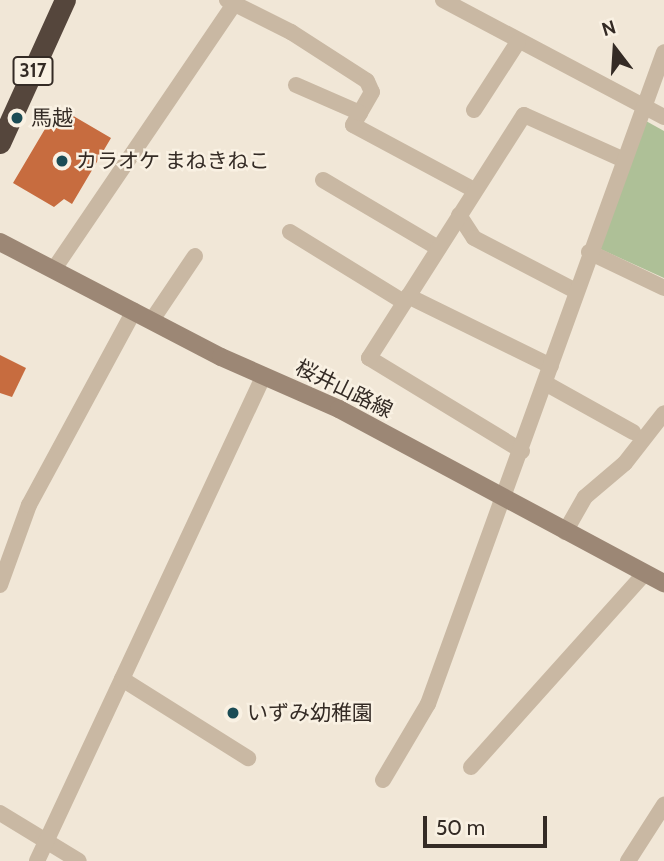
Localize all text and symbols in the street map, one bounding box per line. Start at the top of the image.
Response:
north arrow [580,14,650,84]
text: N [599,15,619,41]
road number: 317 [12,55,54,86]
place label: 馬越 [31,105,73,131]
marker: 馬越 [9,110,25,126]
place label: カラオケ まねきねこ [76,148,270,174]
marker: カラオケ まねきねこ [54,153,70,169]
street label: 桜井山路線 [291,355,397,423]
place label: いずみ幼稚園 [247,700,373,726]
marker: いずみ幼稚園 [225,705,241,721]
scale bar [426,802,550,846]
text: 50 m [436,815,485,840]

